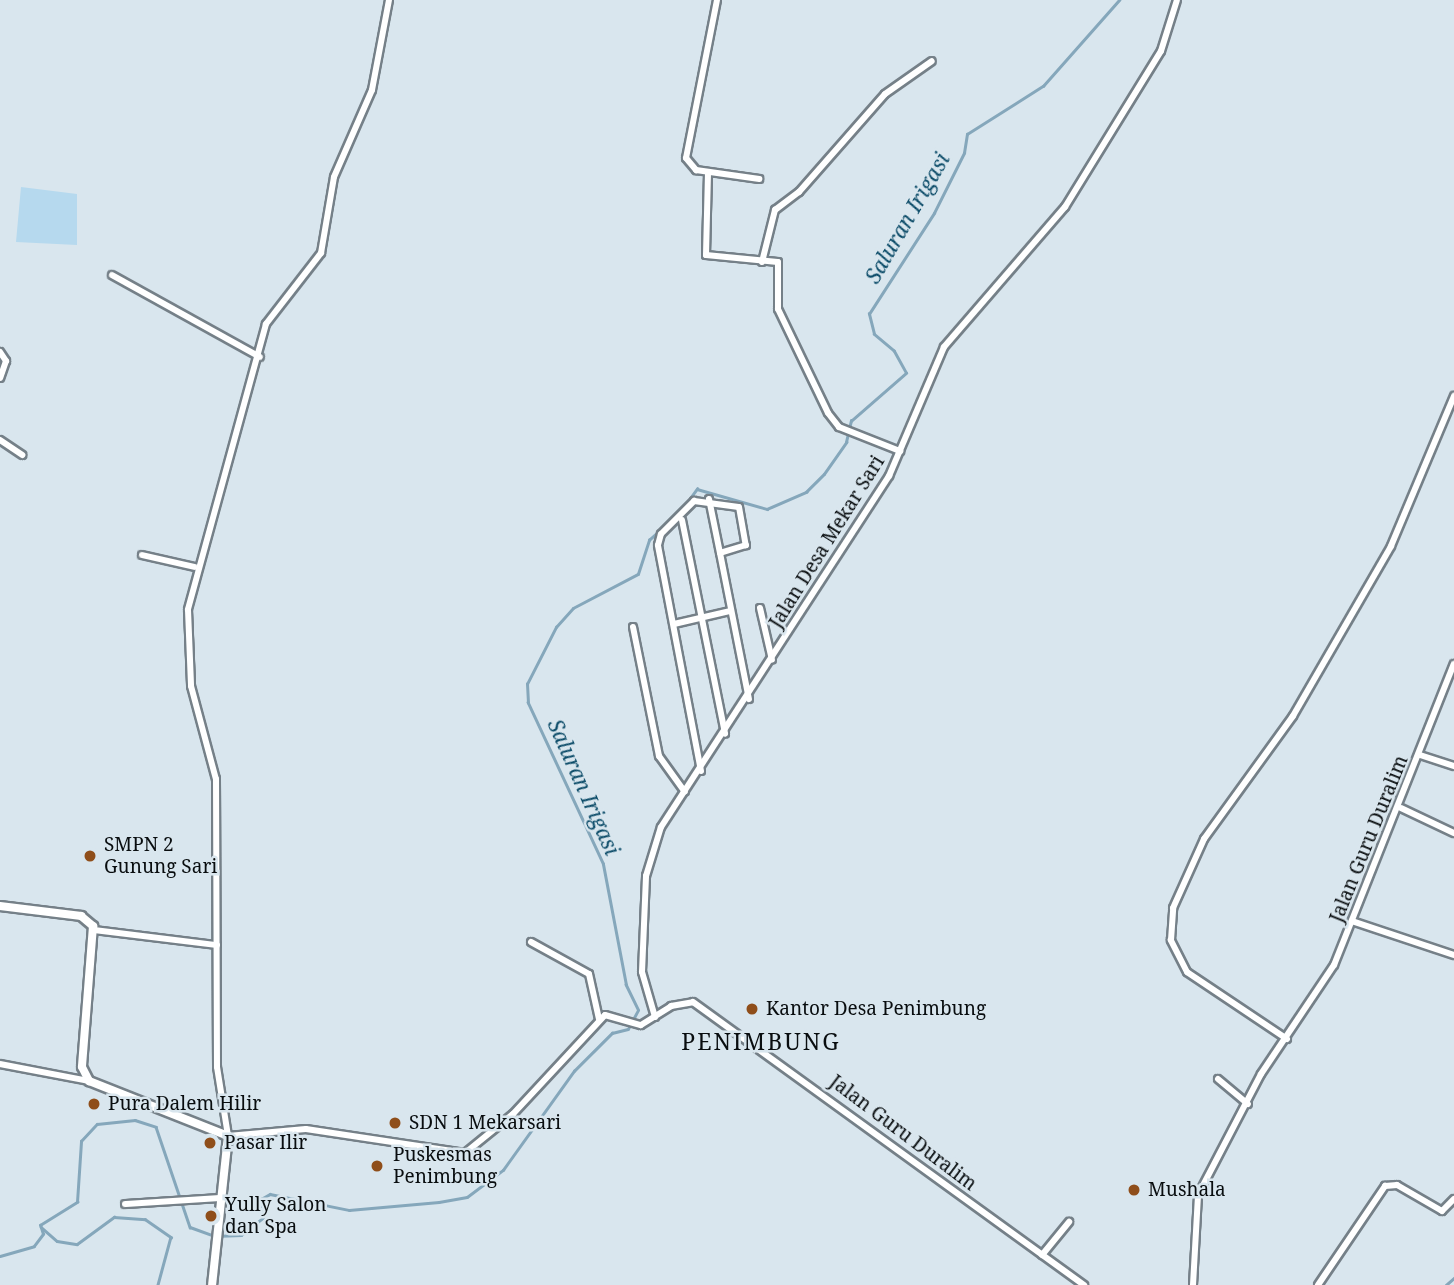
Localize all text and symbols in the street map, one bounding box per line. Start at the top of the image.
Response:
water label: Saluran Irigasi [860,148,954,288]
street label: Jalan Desa Mekar Sari [765,451,889,633]
water label: Saluran Irigasi [543,715,625,859]
street label: Jalan Guru Duralim [1325,752,1413,926]
place label: SMPN 2 Gunung Sari [104,834,217,878]
marker: SMPN 2 Gunung Sari [82,848,98,864]
place label: Kantor Desa Penimbung [766,998,986,1020]
marker: Kantor Desa Penimbung [744,1001,760,1017]
district label: PENIMBUNG [682,1027,840,1055]
street label: Jalan Guru Duralim [825,1070,981,1196]
place label: Pura Dalem Hilir [108,1093,261,1115]
marker: Pura Dalem Hilir [86,1096,102,1112]
place label: SDN 1 Mekarsari [409,1112,561,1134]
marker: SDN 1 Mekarsari [387,1115,403,1131]
place label: Pasar Ilir [224,1132,307,1154]
marker: Pasar Ilir [202,1135,218,1151]
place label: Puskesmas Penimbung [393,1144,497,1188]
marker: Puskesmas Penimbung [367,1156,387,1176]
place label: Mushala [1148,1179,1226,1201]
marker: Mushala [1126,1182,1142,1198]
place label: Yully Salon dan Spa [225,1194,327,1238]
marker: Yully Salon dan Spa [203,1208,219,1224]

